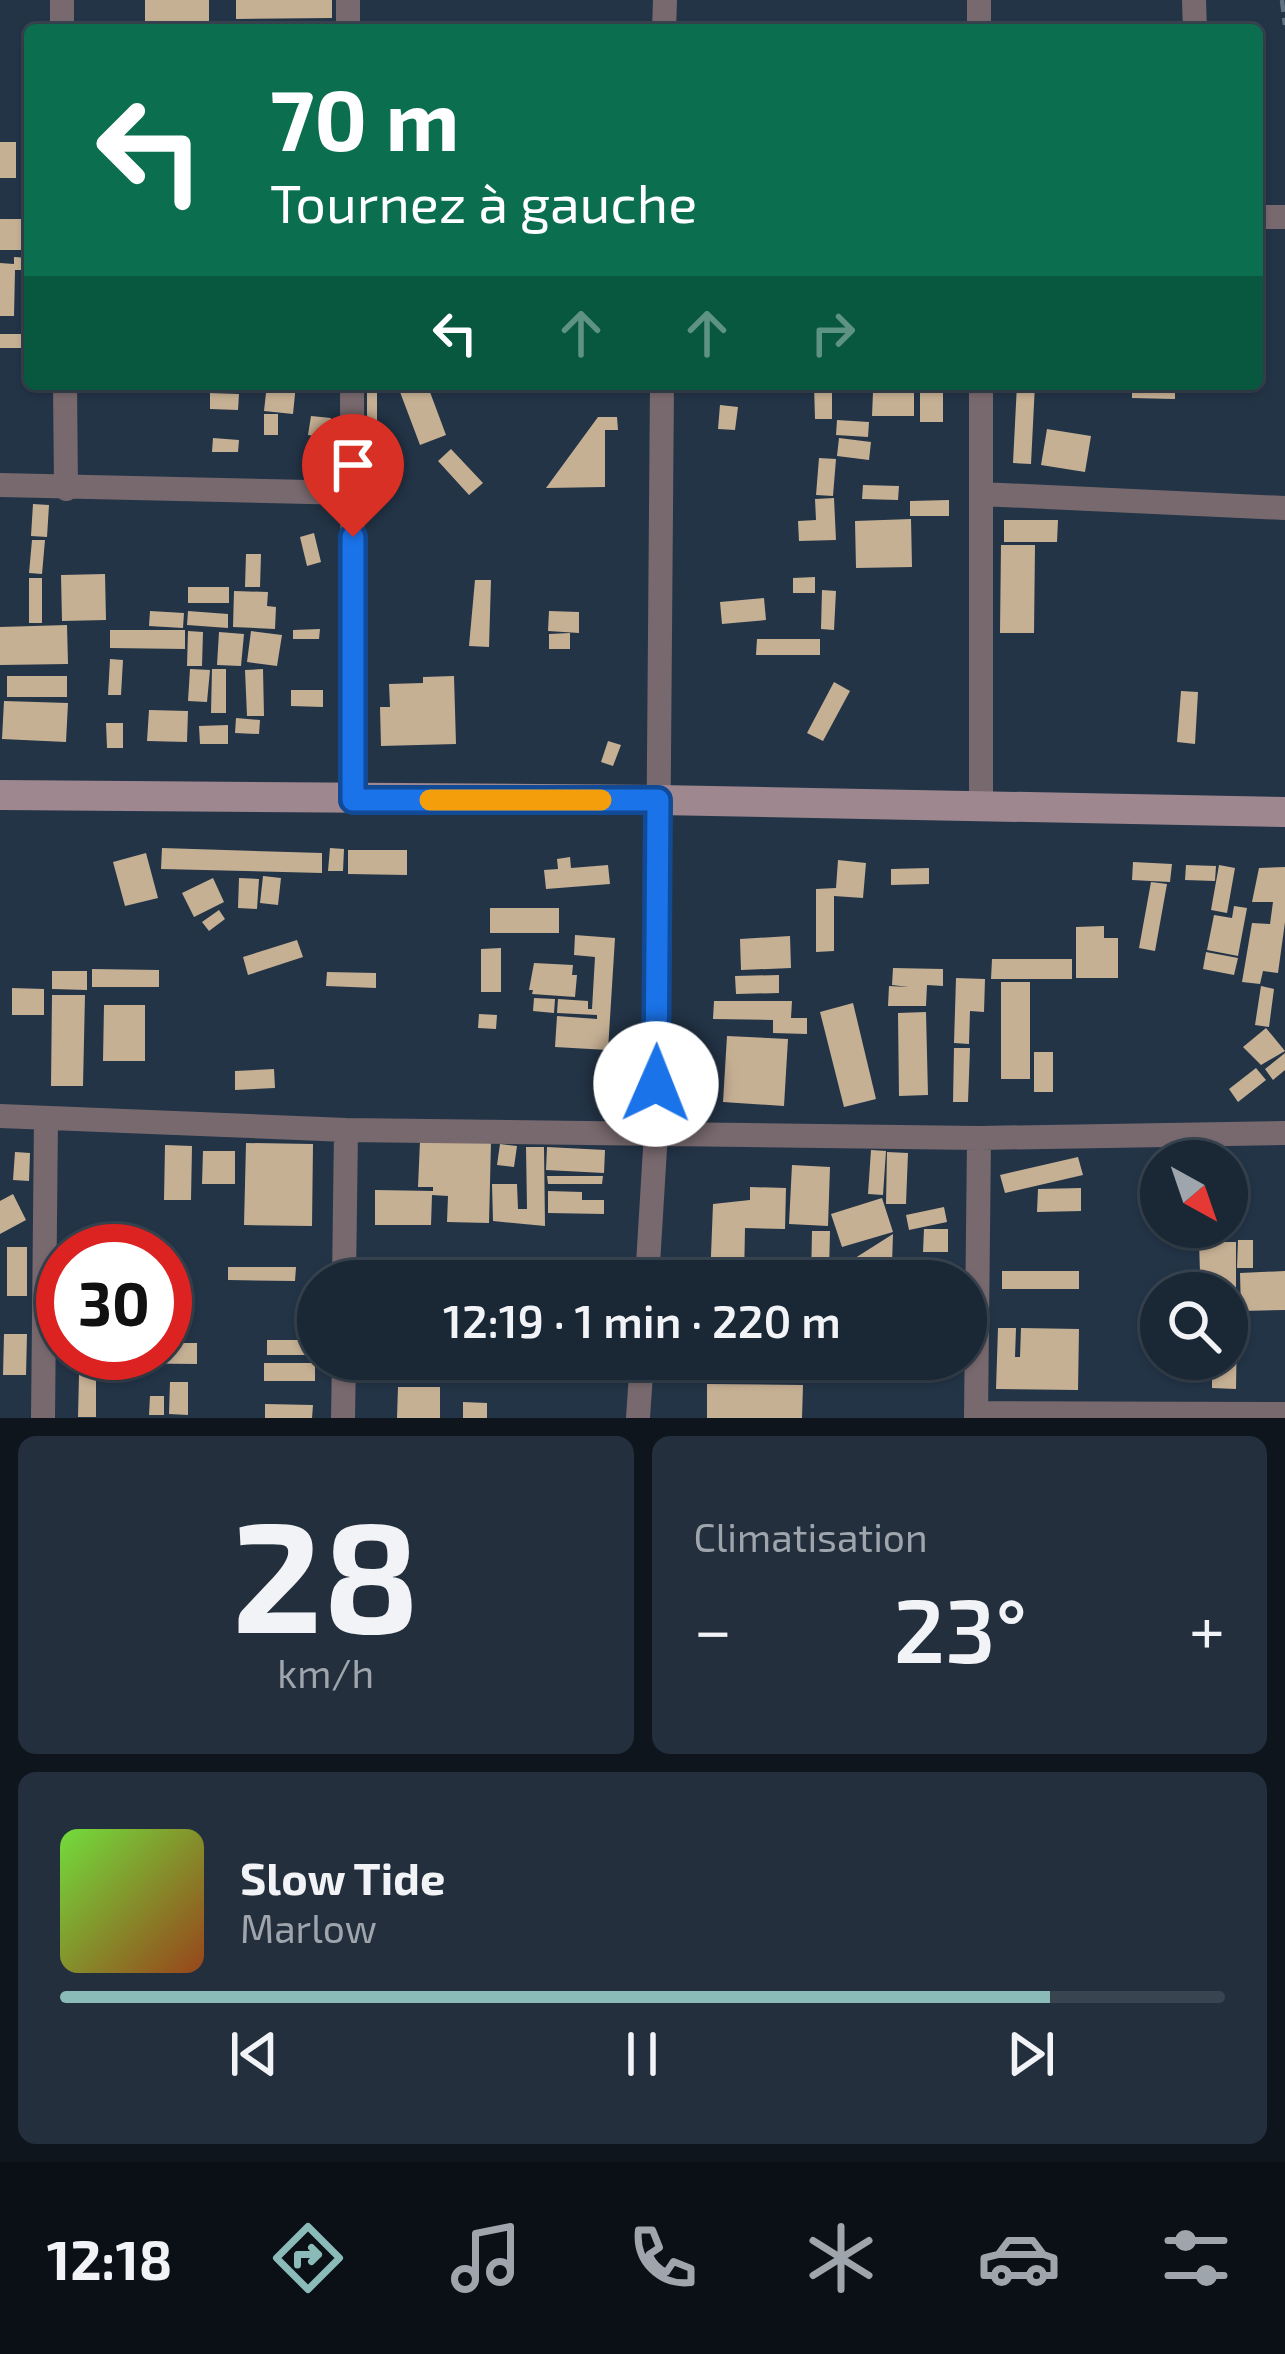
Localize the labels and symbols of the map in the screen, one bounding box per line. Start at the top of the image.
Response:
pin [302,414,404,537]
position arrow [593,1021,719,1147]
north arrow [1140,1140,1248,1248]
speed limit sign: 30 [36,1224,192,1380]

